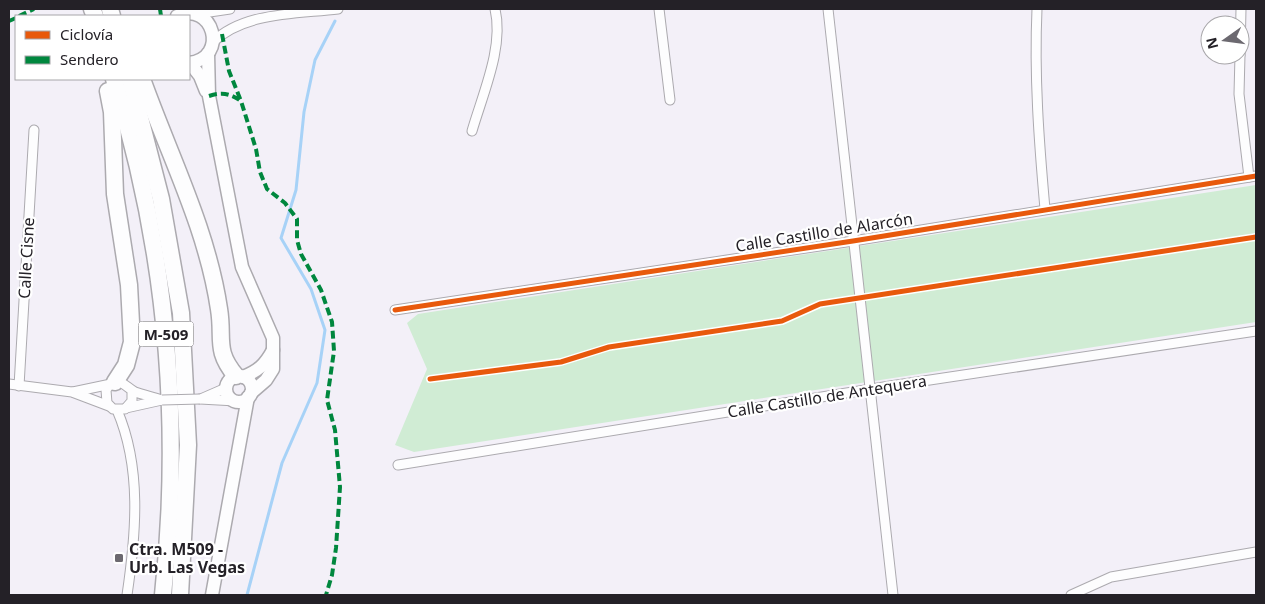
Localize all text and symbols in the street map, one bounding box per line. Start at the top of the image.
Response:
legend [15,15,190,80]
north arrow [1200,15,1250,65]
text: Ciclovía [60,24,113,44]
text: N [1201,35,1222,51]
text: Sendero [60,49,119,69]
street label: Calle Castillo de Alarcón [734,207,914,257]
street label: Calle Cisne [13,217,39,299]
road number: M-509 [138,322,194,346]
street label: Calle Castillo de Antequera [726,369,928,423]
place label: Ctra. M509 - Urb. Las Vegas [129,538,245,578]
marker: Ctra. M509 - Urb. Las Vegas [113,552,125,564]

